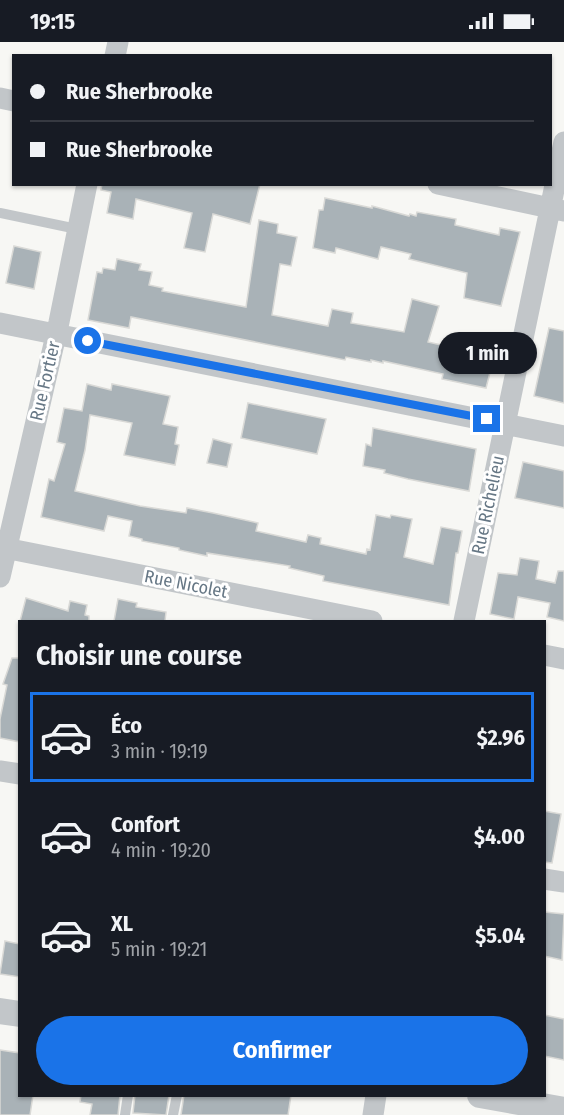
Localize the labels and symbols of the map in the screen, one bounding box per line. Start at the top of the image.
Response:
route start [74,327,101,354]
callout: 1 min [438,332,536,374]
street label: Rue Fortier [25,338,65,423]
route end [473,405,500,432]
street label: Rue Richelieu [467,454,509,556]
street label: Rue Nicolet [143,565,229,603]

